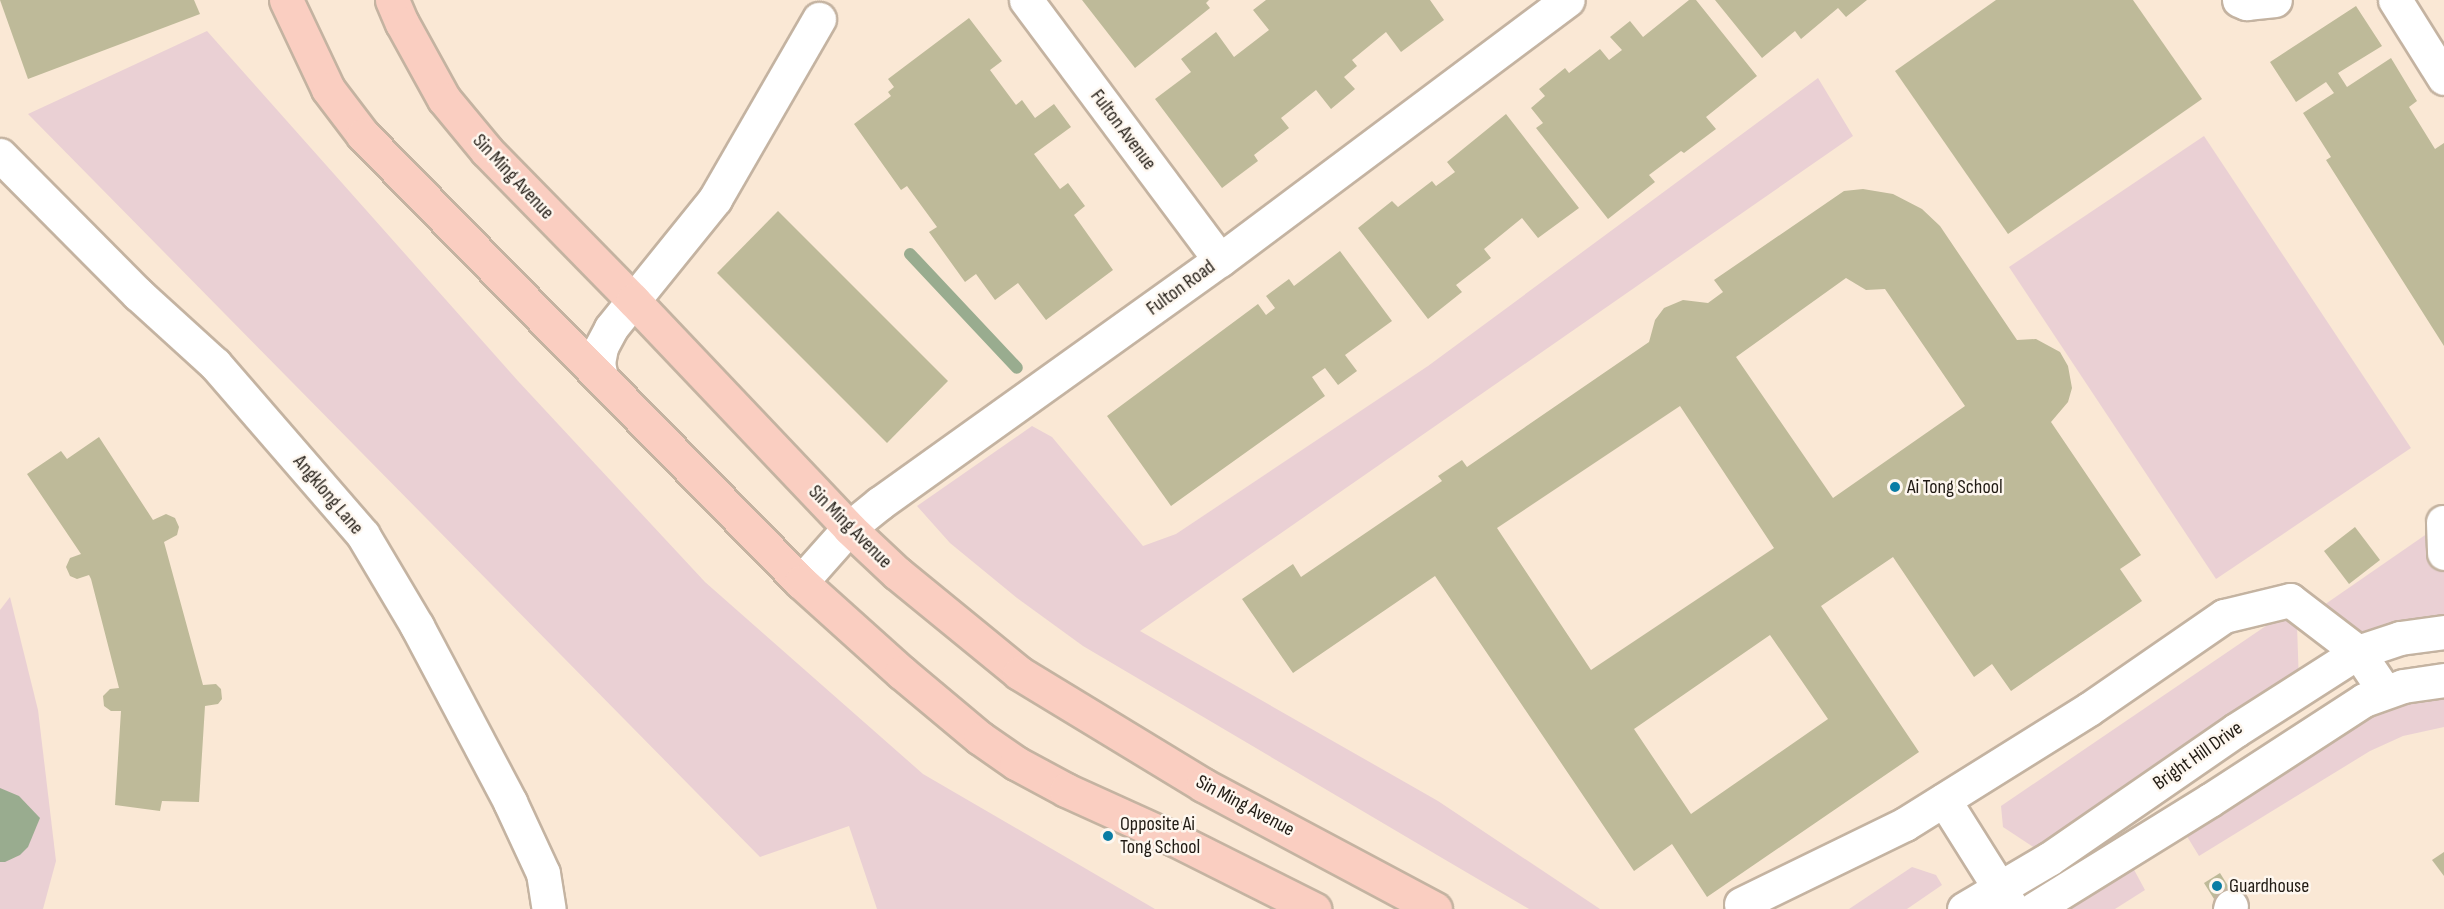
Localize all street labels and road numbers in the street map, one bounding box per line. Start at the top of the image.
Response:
street label: Fulton Avenue [1085,85,1161,175]
street label: Sin Ming Avenue [467,129,559,225]
street label: Fulton Road [1142,255,1220,321]
street label: Angklong Lane [288,450,368,540]
street label: Sin Ming Avenue [803,480,897,574]
street label: Bright Hill Drive [2149,716,2247,796]
street label: Sin Ming Avenue [1192,770,1298,842]

